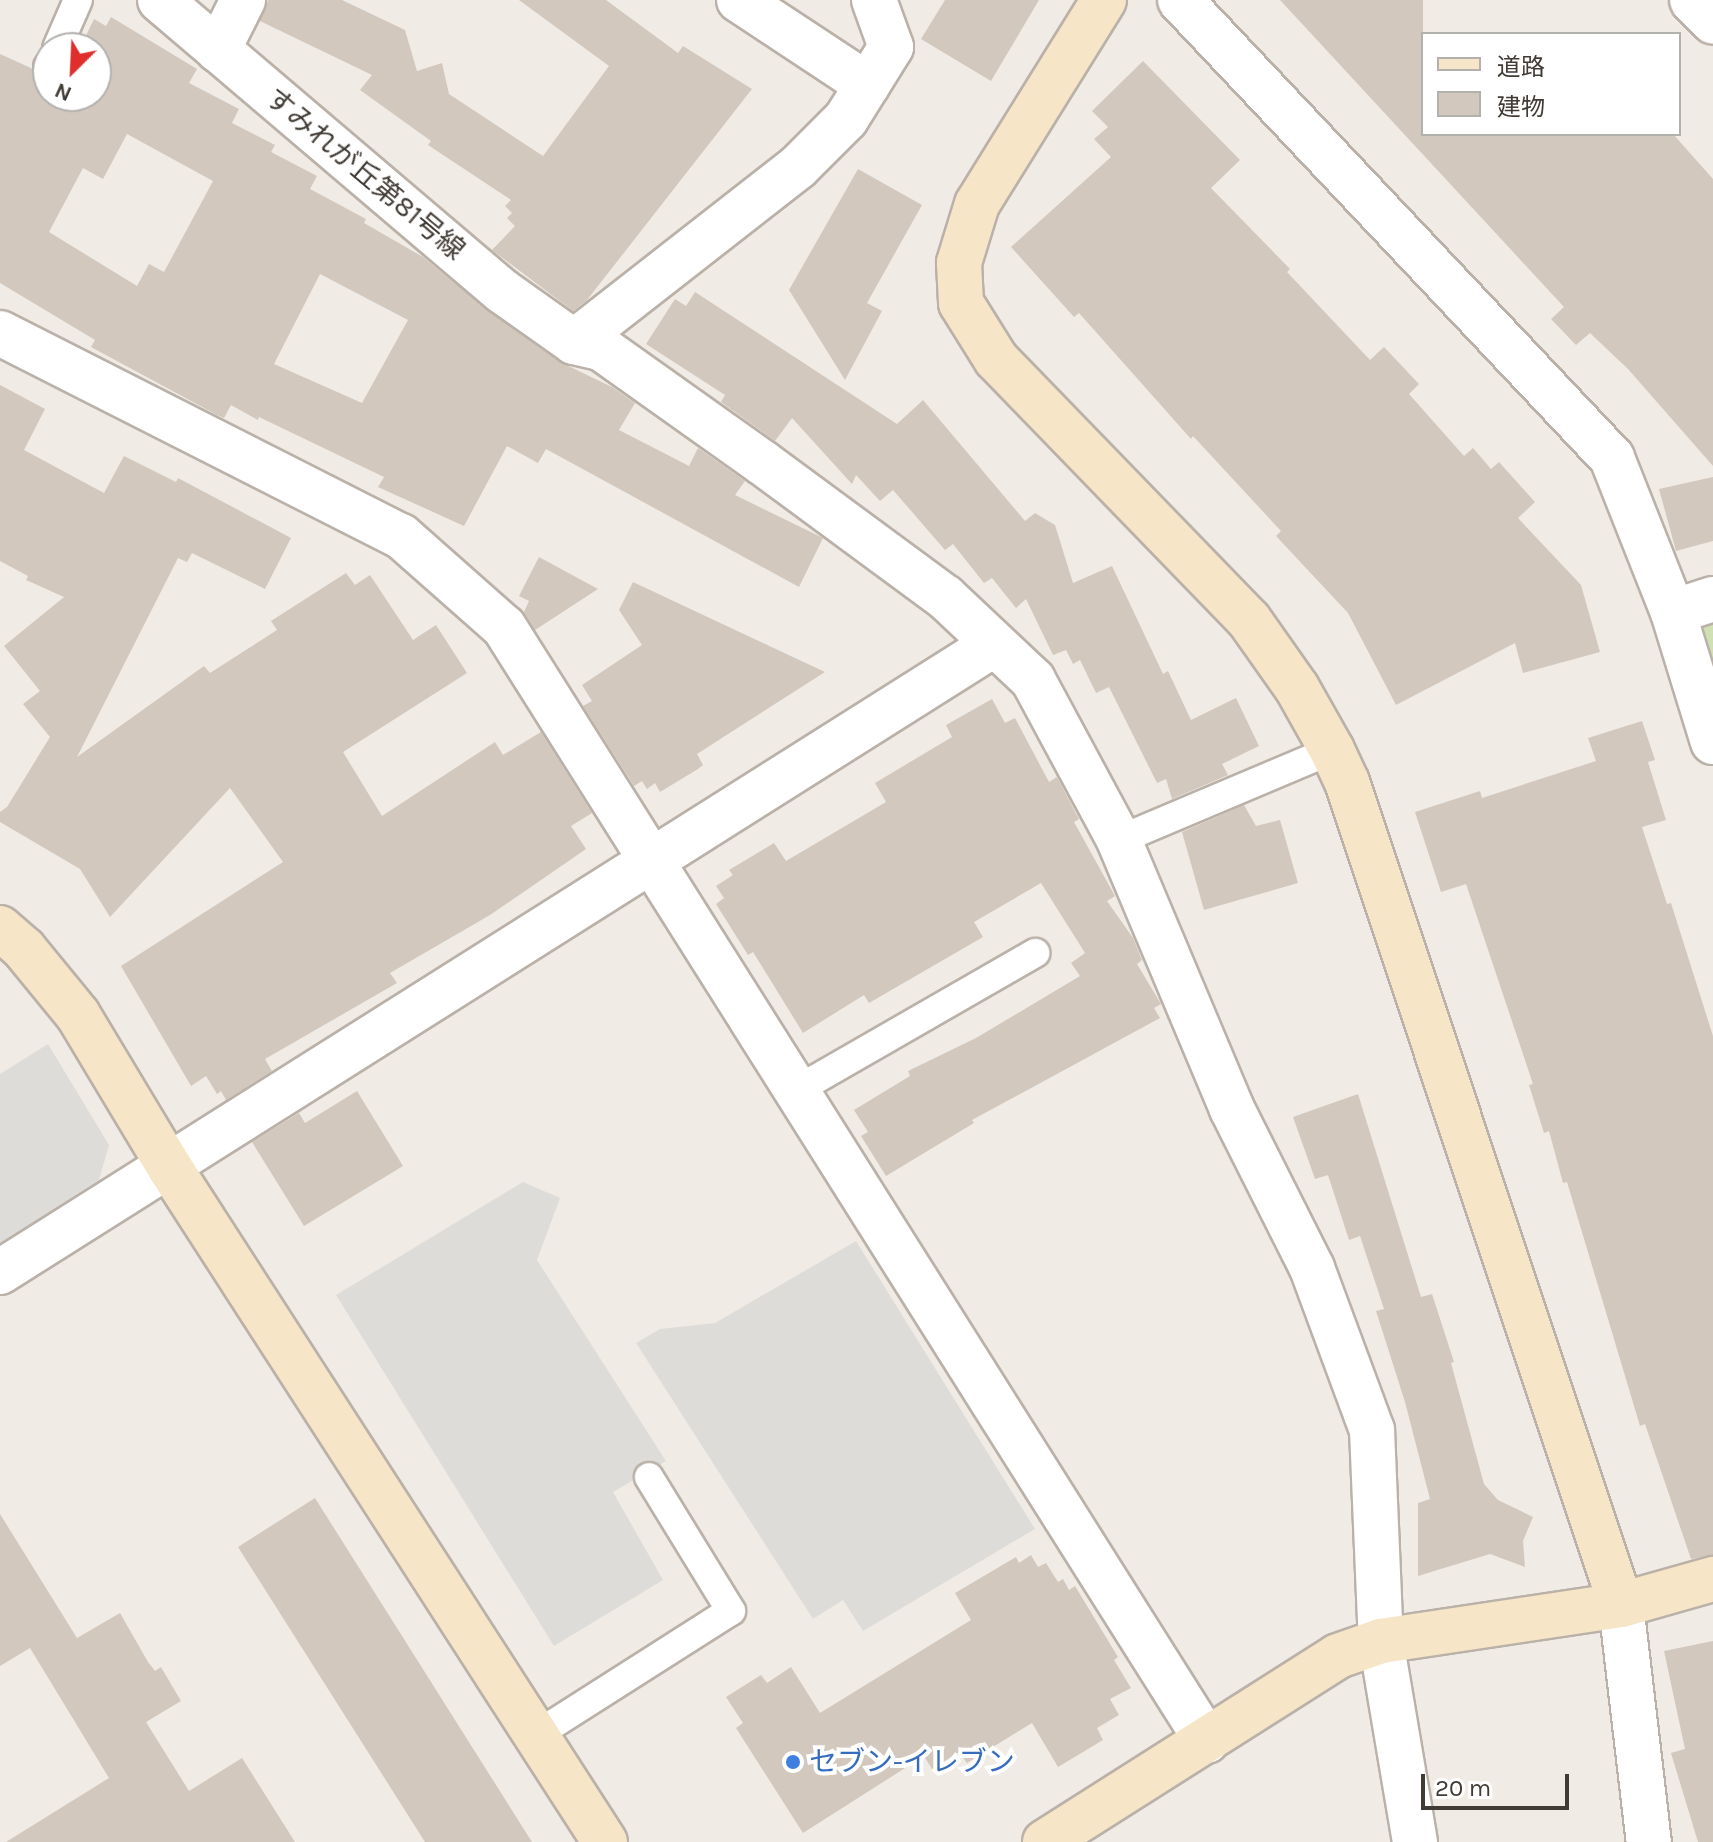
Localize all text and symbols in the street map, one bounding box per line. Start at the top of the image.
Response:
north arrow [32,32,112,112]
legend [1421,32,1681,136]
text: 道路 [1497,53,1545,81]
text: N [51,77,76,107]
street label: すみれが丘第81号線 [258,81,472,267]
text: 建物 [1497,93,1545,121]
place label: セブン-イレブン [809,1745,1015,1779]
marker: セブン-イレブン [784,1753,802,1771]
scale bar [1425,1758,1573,1808]
text: 20 m [1435,1774,1491,1802]

